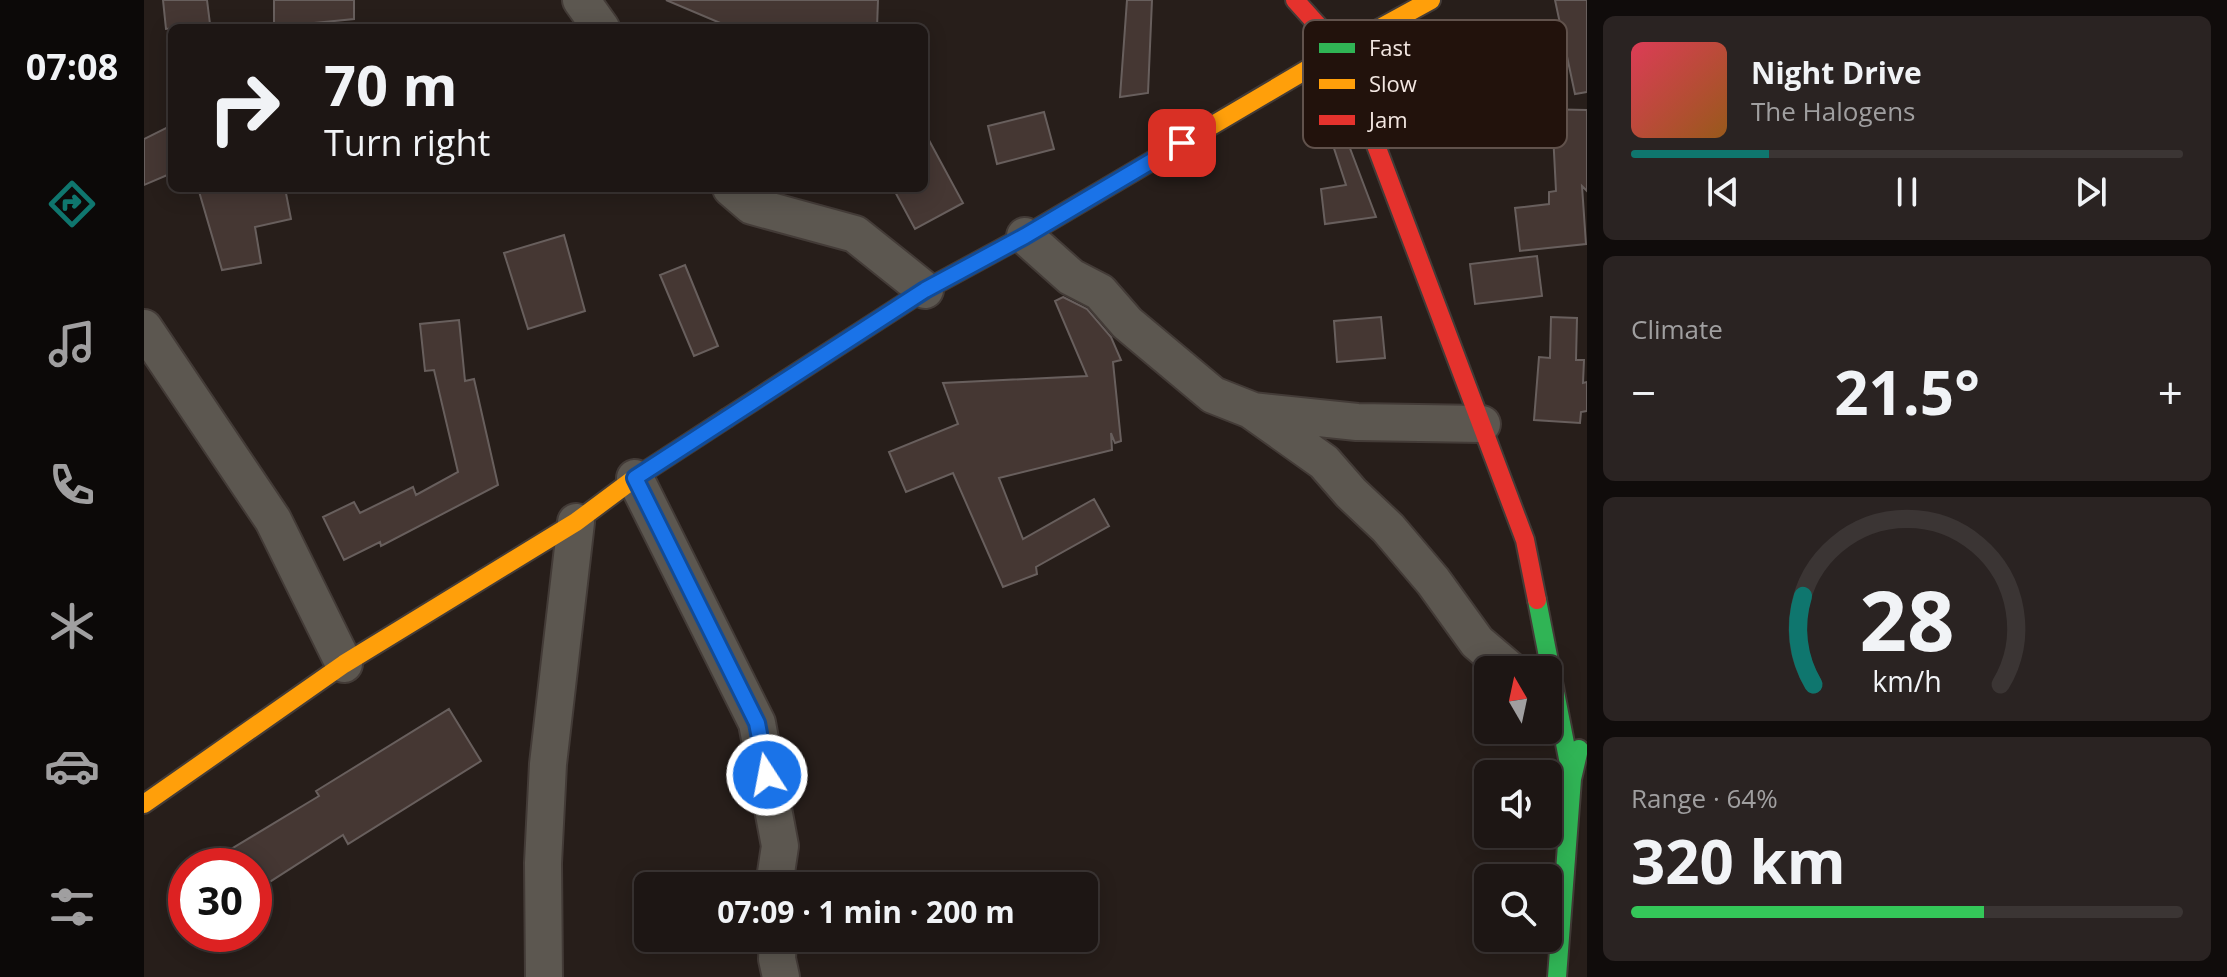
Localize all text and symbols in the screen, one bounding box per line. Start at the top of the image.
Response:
legend [1303,20,1567,148]
text: Fast [1369,32,1411,62]
text: 07:08 [26,42,118,91]
text: 70 m [324,46,458,122]
text: Night Drive [1751,52,1922,93]
icon: right [192,56,296,160]
text: Slow [1369,68,1417,98]
text: The Halogens [1751,93,1916,129]
text: Jam [1367,104,1408,134]
pin [1148,109,1216,177]
text: Turn right [324,118,490,167]
icon: arrive [1160,121,1204,165]
icon: previous [1701,170,1745,214]
icon: pause [1885,170,1929,214]
icon: next [2069,170,2113,214]
icon: directions [44,176,100,232]
text: Climate [1631,311,1723,347]
icon: music [44,316,100,372]
text: 21.5° [1834,351,1980,433]
text: − [1631,362,1656,422]
text: + [2158,362,2183,422]
icon: phone [44,457,100,513]
text: 28 [1859,561,1955,674]
icon: climate [44,598,100,654]
north arrow [1474,656,1562,744]
map controls [1474,656,1562,952]
text: km/h [1872,661,1942,700]
position arrow [725,733,809,817]
icon: car [44,738,100,794]
button: sound [1474,760,1562,848]
text: Range · 64% [1631,780,1778,816]
text: 320 km [1631,820,1846,902]
speed limit sign: 30 [168,848,272,952]
button: search [1474,864,1562,952]
icon: filters [44,879,100,935]
text: 07:09 · 1 min · 200 m [717,891,1015,932]

